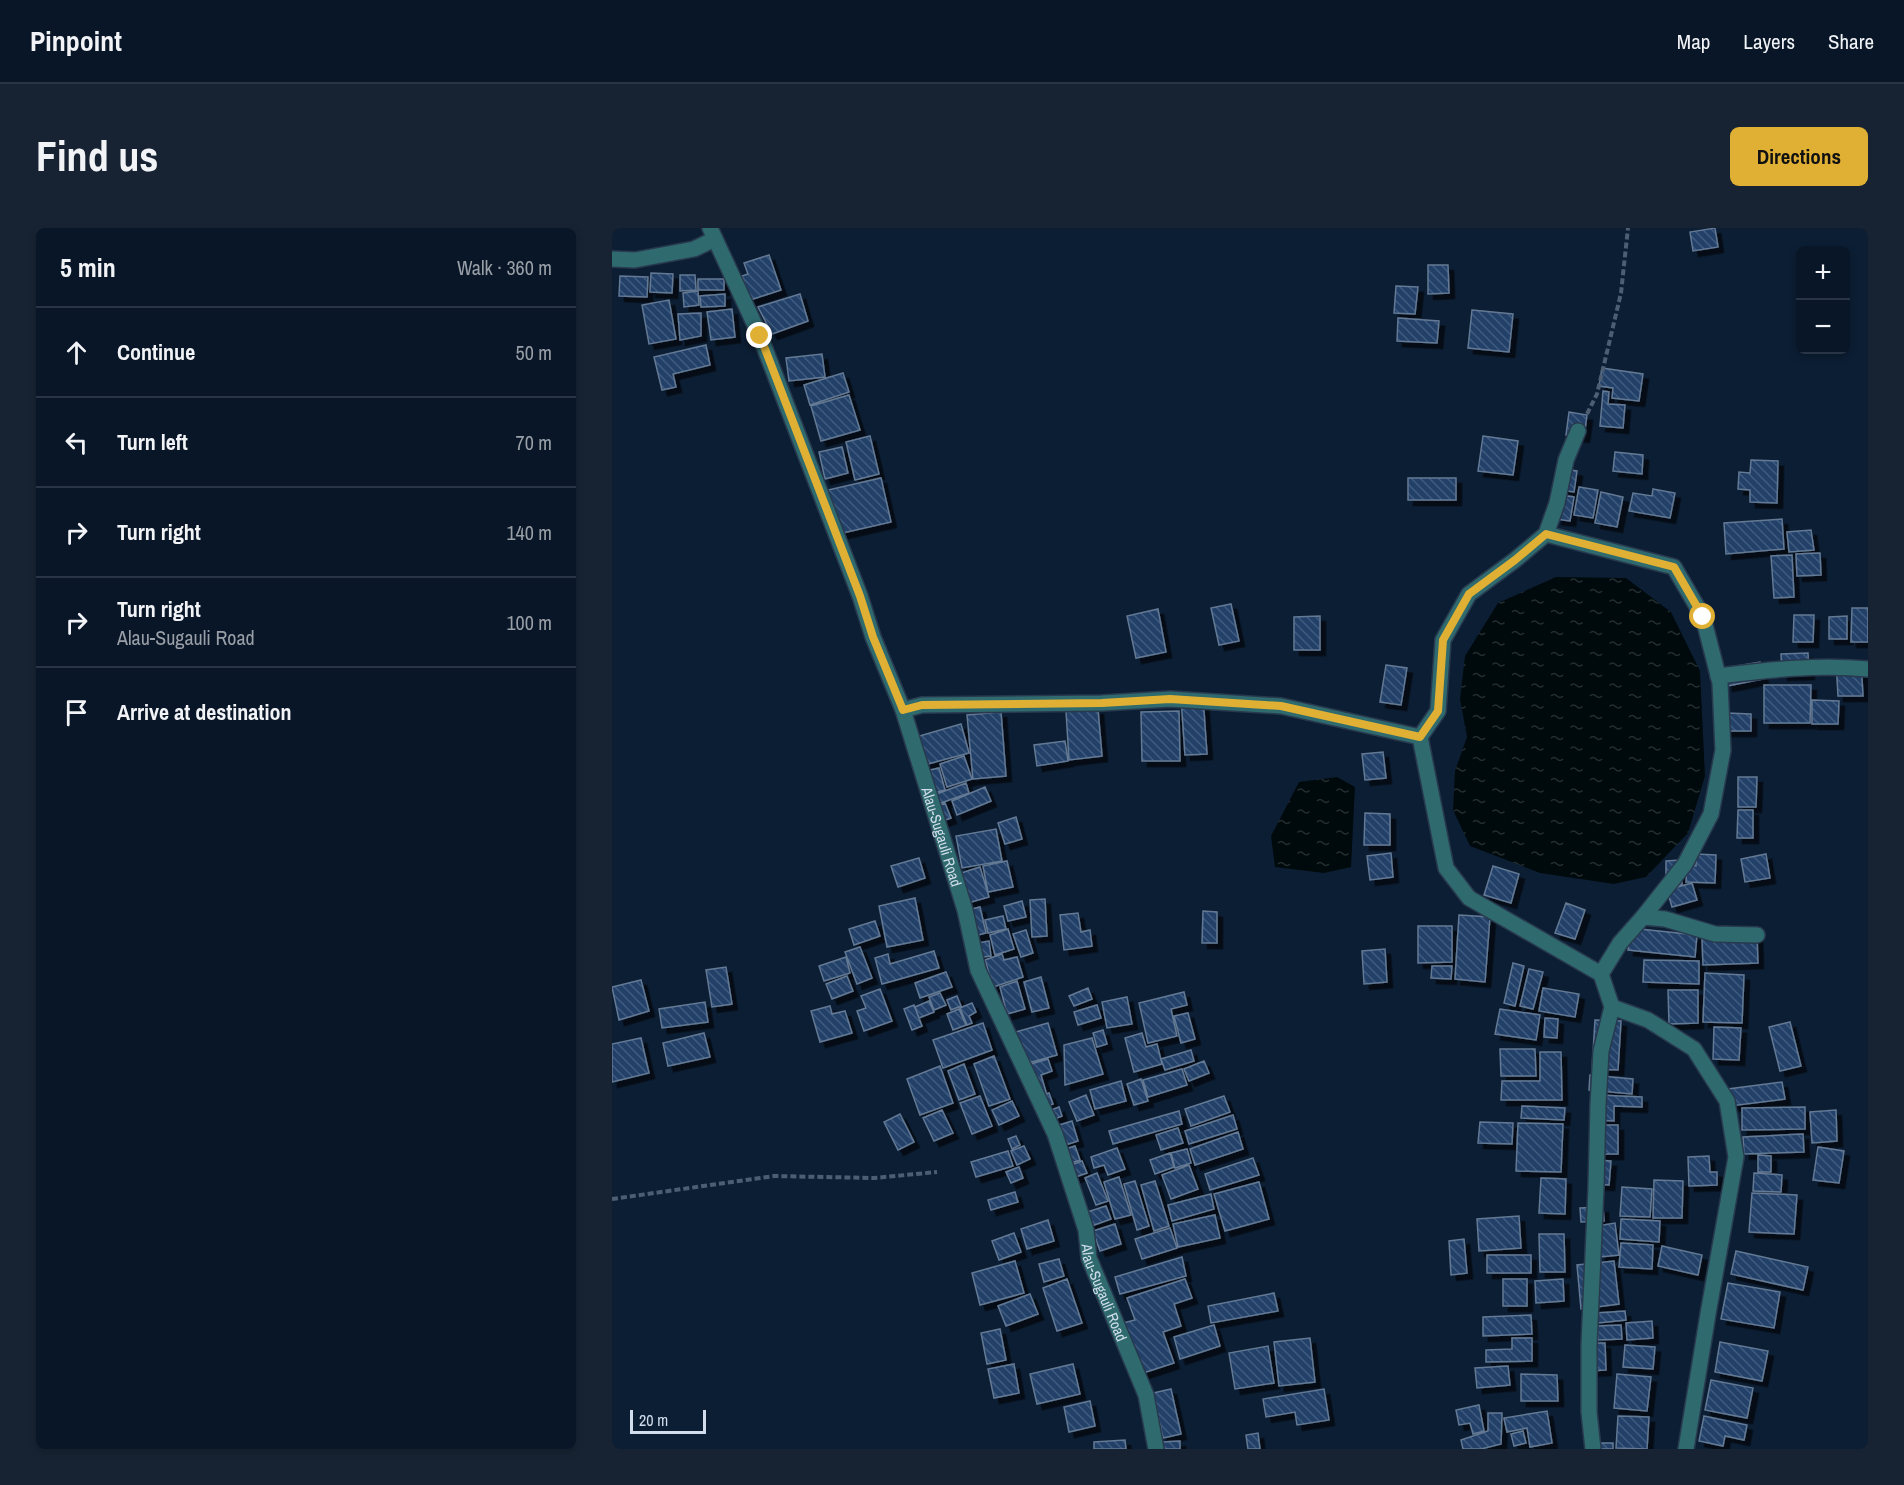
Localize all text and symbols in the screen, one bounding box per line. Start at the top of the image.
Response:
text: Pinpoint [30,22,122,60]
text: Map [1677,27,1710,56]
text: Layers [1743,27,1795,56]
text: Share [1828,27,1874,56]
button: Directions [1730,127,1868,186]
text: Find us [36,128,158,184]
map controls [1796,246,1850,354]
button: + [1796,246,1850,300]
text: 5 min [60,250,116,285]
text: Walk · 360 m [457,254,552,281]
button: − [1796,300,1850,354]
route end [746,322,772,348]
icon: ahead [60,336,93,369]
text: Continue [117,337,195,367]
text: 50 m [516,339,552,366]
icon: left [60,426,93,459]
text: Turn left [117,427,188,457]
text: 70 m [516,429,552,456]
icon: right [60,516,93,549]
text: Turn right [117,517,201,547]
text: 140 m [506,519,552,546]
text: Turn right [117,594,201,624]
route start [1689,603,1715,629]
icon: right [60,606,93,639]
text: 100 m [506,609,552,636]
text: Alau-Sugauli Road [117,624,255,651]
icon: arrive [60,696,93,729]
text: Arrive at destination [117,697,291,727]
street label: Alau-Sugauli Road [917,783,968,889]
street label: Alau-Sugauli Road [1077,1242,1133,1344]
scale bar [630,1407,706,1434]
text: 20 m [639,1409,668,1431]

